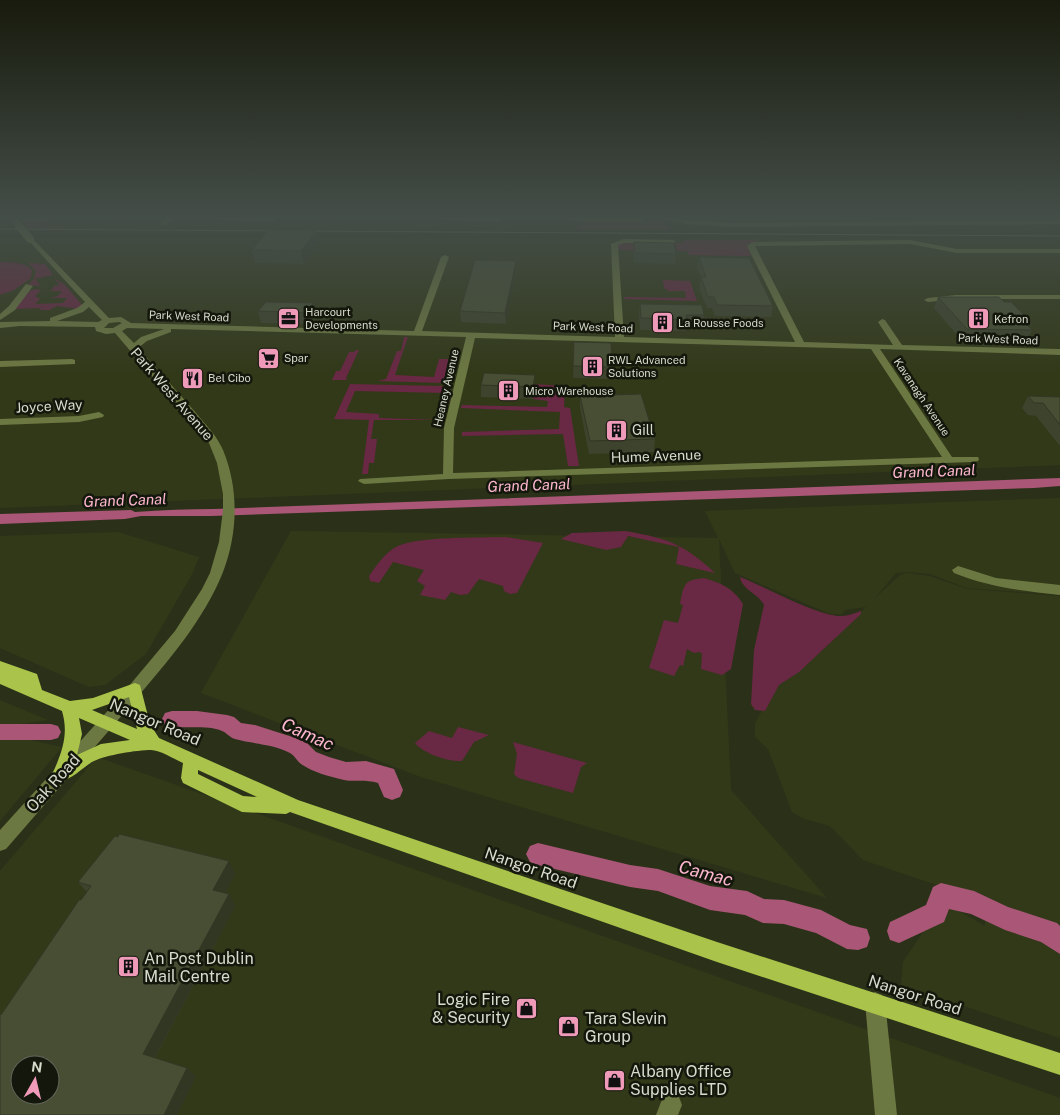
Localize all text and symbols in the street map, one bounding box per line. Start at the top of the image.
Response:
office icon: Harcourt Developments [277,306,301,330]
place label: Harcourt Developments [305,306,378,331]
building icon: Kefron [966,307,990,331]
street label: Park West Road [149,309,229,323]
building icon: La Rousse Foods [650,311,674,335]
place label: Kefron [994,313,1028,325]
place label: La Rousse Foods [678,317,764,329]
street label: Park West Road [553,320,633,334]
street label: Park West Road [958,332,1038,346]
street label: Park West Avenue [127,344,217,444]
supermarket icon: Spar [256,346,280,370]
street label: Heaney Avenue [431,348,461,428]
place label: Spar [284,352,308,364]
building icon: RWL Advanced Solutions [580,354,604,378]
place label: RWL Advanced Solutions [608,354,685,379]
street label: Kavanagh Avenue [892,356,952,438]
restaurant icon: Bel Cibo [180,366,204,390]
place label: Bel Cibo [208,372,251,384]
building icon: Micro Warehouse [497,379,521,403]
place label: Micro Warehouse [525,385,613,397]
street label: Joyce Way [15,396,83,416]
building icon: Gill [604,418,628,442]
place label: Gill [632,422,654,438]
street label: Hume Avenue [611,446,702,466]
water label: Grand Canal [892,461,976,481]
water label: Grand Canal [487,475,571,495]
water label: Grand Canal [83,490,167,510]
street label: Nangor Road [107,694,203,750]
water label: Camac [278,713,338,755]
street label: Oak Road [22,750,84,816]
street label: Nangor Road [482,843,580,893]
water label: Camac [677,856,735,890]
place label: An Post Dublin Mail Centre [144,949,254,986]
building icon: An Post Dublin Mail Centre [116,955,140,979]
street label: Nangor Road [866,971,964,1019]
place label: Logic Fire & Security [432,990,510,1027]
shop icon: Logic Fire & Security [514,996,538,1020]
place label: Tara Slevin Group [585,1009,667,1046]
shop icon: Tara Slevin Group [557,1015,581,1039]
north arrow [10,1055,60,1105]
text: N [30,1058,43,1076]
place label: Albany Office Supplies LTD [630,1062,731,1099]
shop icon: Albany Office Supplies LTD [602,1068,626,1092]

